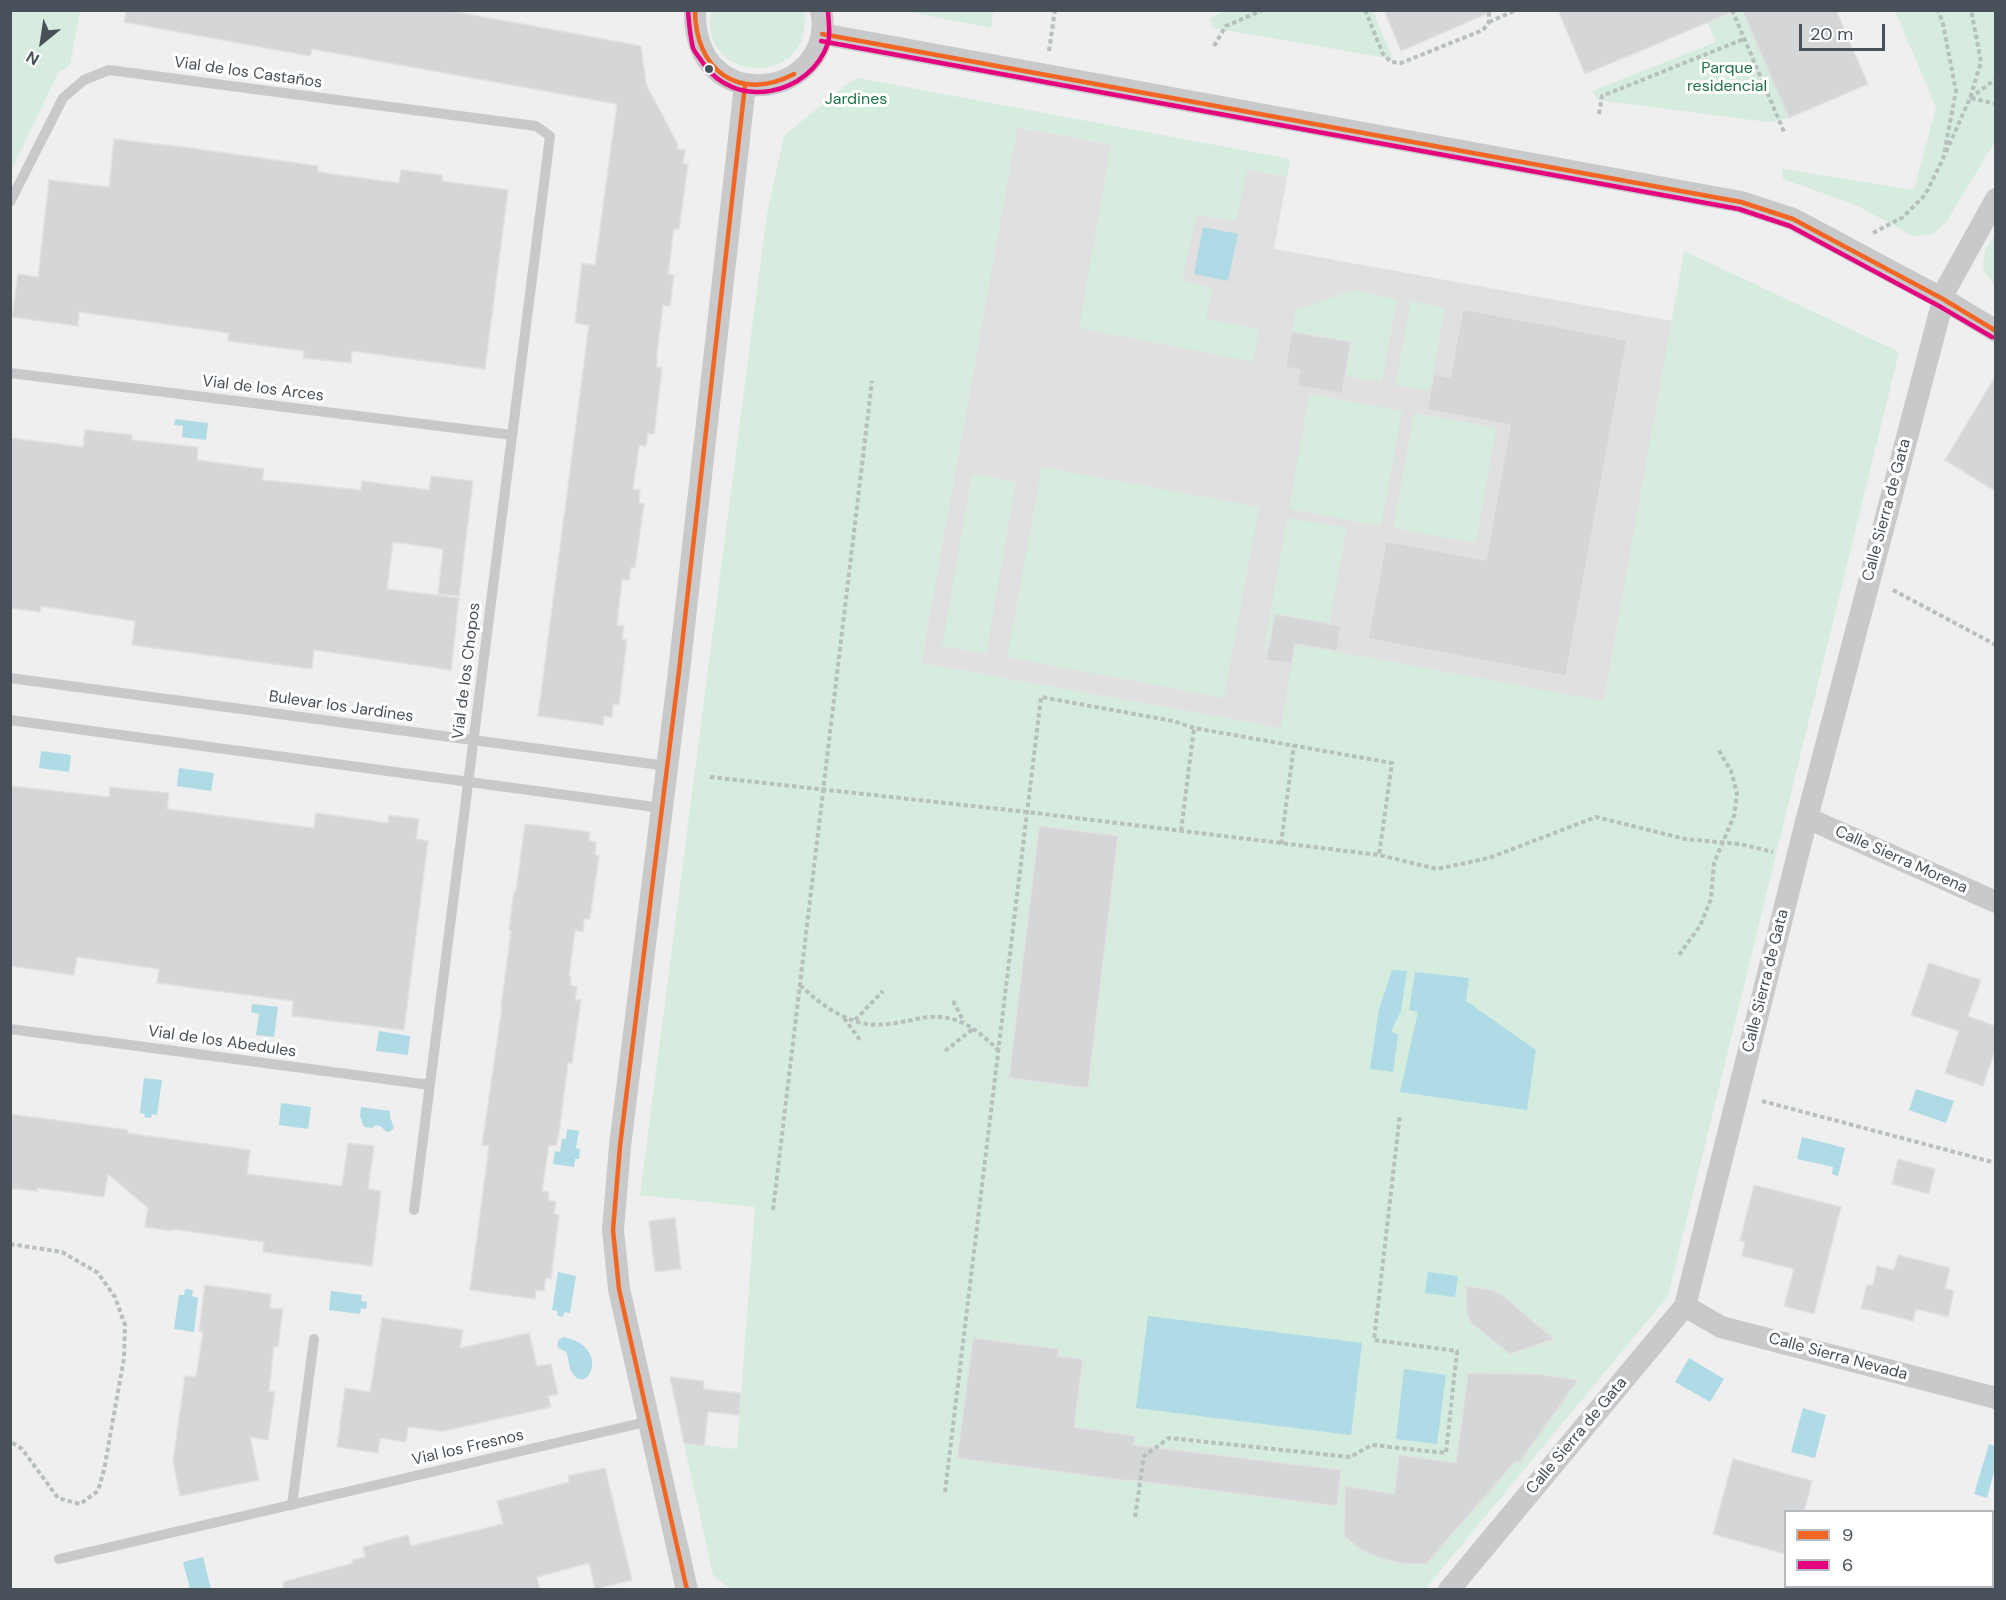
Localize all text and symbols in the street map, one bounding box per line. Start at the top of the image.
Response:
north arrow [12,12,72,72]
scale bar [1802,12,1888,50]
text: 20 m [1810,22,1853,46]
text: N [22,46,43,70]
street label: Vial de los Castaños [173,53,323,93]
park label: Parque residencial [1687,59,1767,97]
unlabelled marker [703,63,715,75]
park label: Jardines [825,90,887,110]
street label: Vial de los Arces [201,372,325,406]
street label: Calle Sierra de Gata [1859,437,1915,583]
street label: Vial de los Chopos [449,602,485,740]
street label: Bulevar los Jardines [267,687,415,727]
street label: Calle Sierra Morena [1832,822,1970,898]
street label: Calle Sierra de Gata [1739,908,1793,1054]
street label: Vial de los Abedules [147,1022,297,1062]
street label: Calle Sierra Nevada [1766,1329,1910,1385]
street label: Calle Sierra de Gata [1523,1374,1631,1498]
street label: Vial los Fresnos [410,1426,526,1470]
legend [1784,1510,1994,1588]
text: 9 [1842,1523,1853,1547]
text: 6 [1842,1553,1853,1577]

